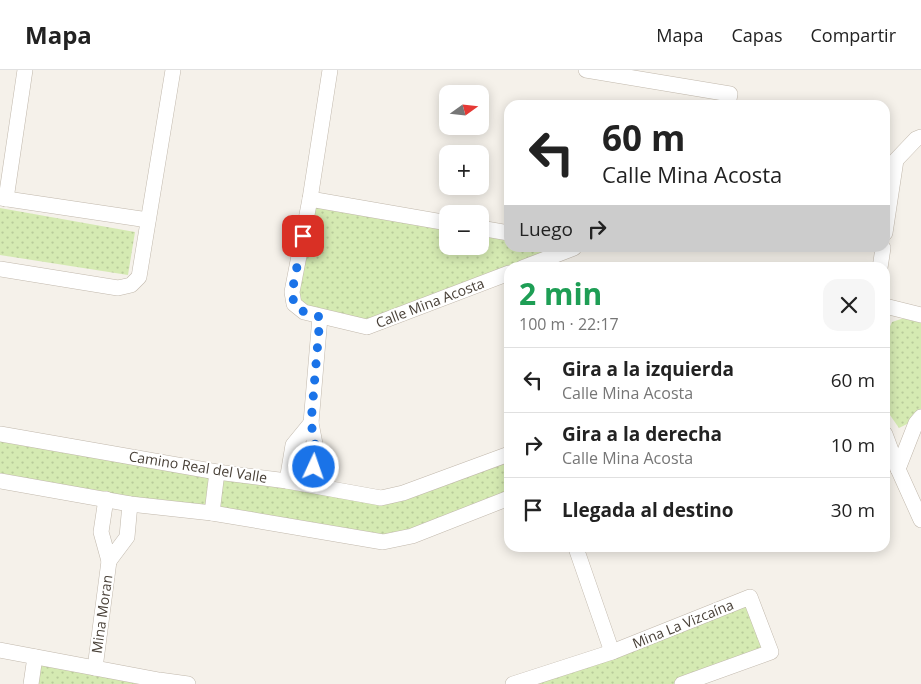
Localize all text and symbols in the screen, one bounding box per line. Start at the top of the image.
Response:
text: Mapa [25,18,92,51]
text: Mapa [656,23,704,47]
text: Capas [732,23,782,47]
text: Compartir [810,23,896,47]
north arrow [439,85,489,135]
map controls [439,85,489,255]
text: 60 m [602,114,685,161]
icon: left [519,120,584,185]
button: + [439,145,489,195]
text: Calle Mina Acosta [602,159,782,189]
button: − [439,205,489,255]
pin [282,215,324,257]
icon: right [583,215,611,243]
text: Luego [519,216,573,242]
icon: arrive [289,222,317,250]
street label: Calle Mina Acosta [373,273,487,332]
text: 2 min [519,273,602,314]
button: close [823,279,875,331]
text: 100 m · 22:17 [519,313,619,335]
text: Gira a la izquierda [562,356,734,382]
icon: left [519,366,547,394]
text: 60 m [831,367,875,393]
text: Calle Mina Acosta [562,382,693,404]
text: Gira a la derecha [562,421,722,447]
icon: right [519,431,547,459]
text: 10 m [831,432,875,458]
position arrow [287,440,339,492]
street label: Camino Real del Valle [128,446,269,487]
text: Calle Mina Acosta [562,447,693,469]
icon: arrive [519,496,547,524]
text: Llegada al destino [562,497,734,523]
text: 30 m [831,497,875,523]
street label: Mina Moran [87,573,116,654]
street label: Mina La Vizcaína [629,595,736,653]

